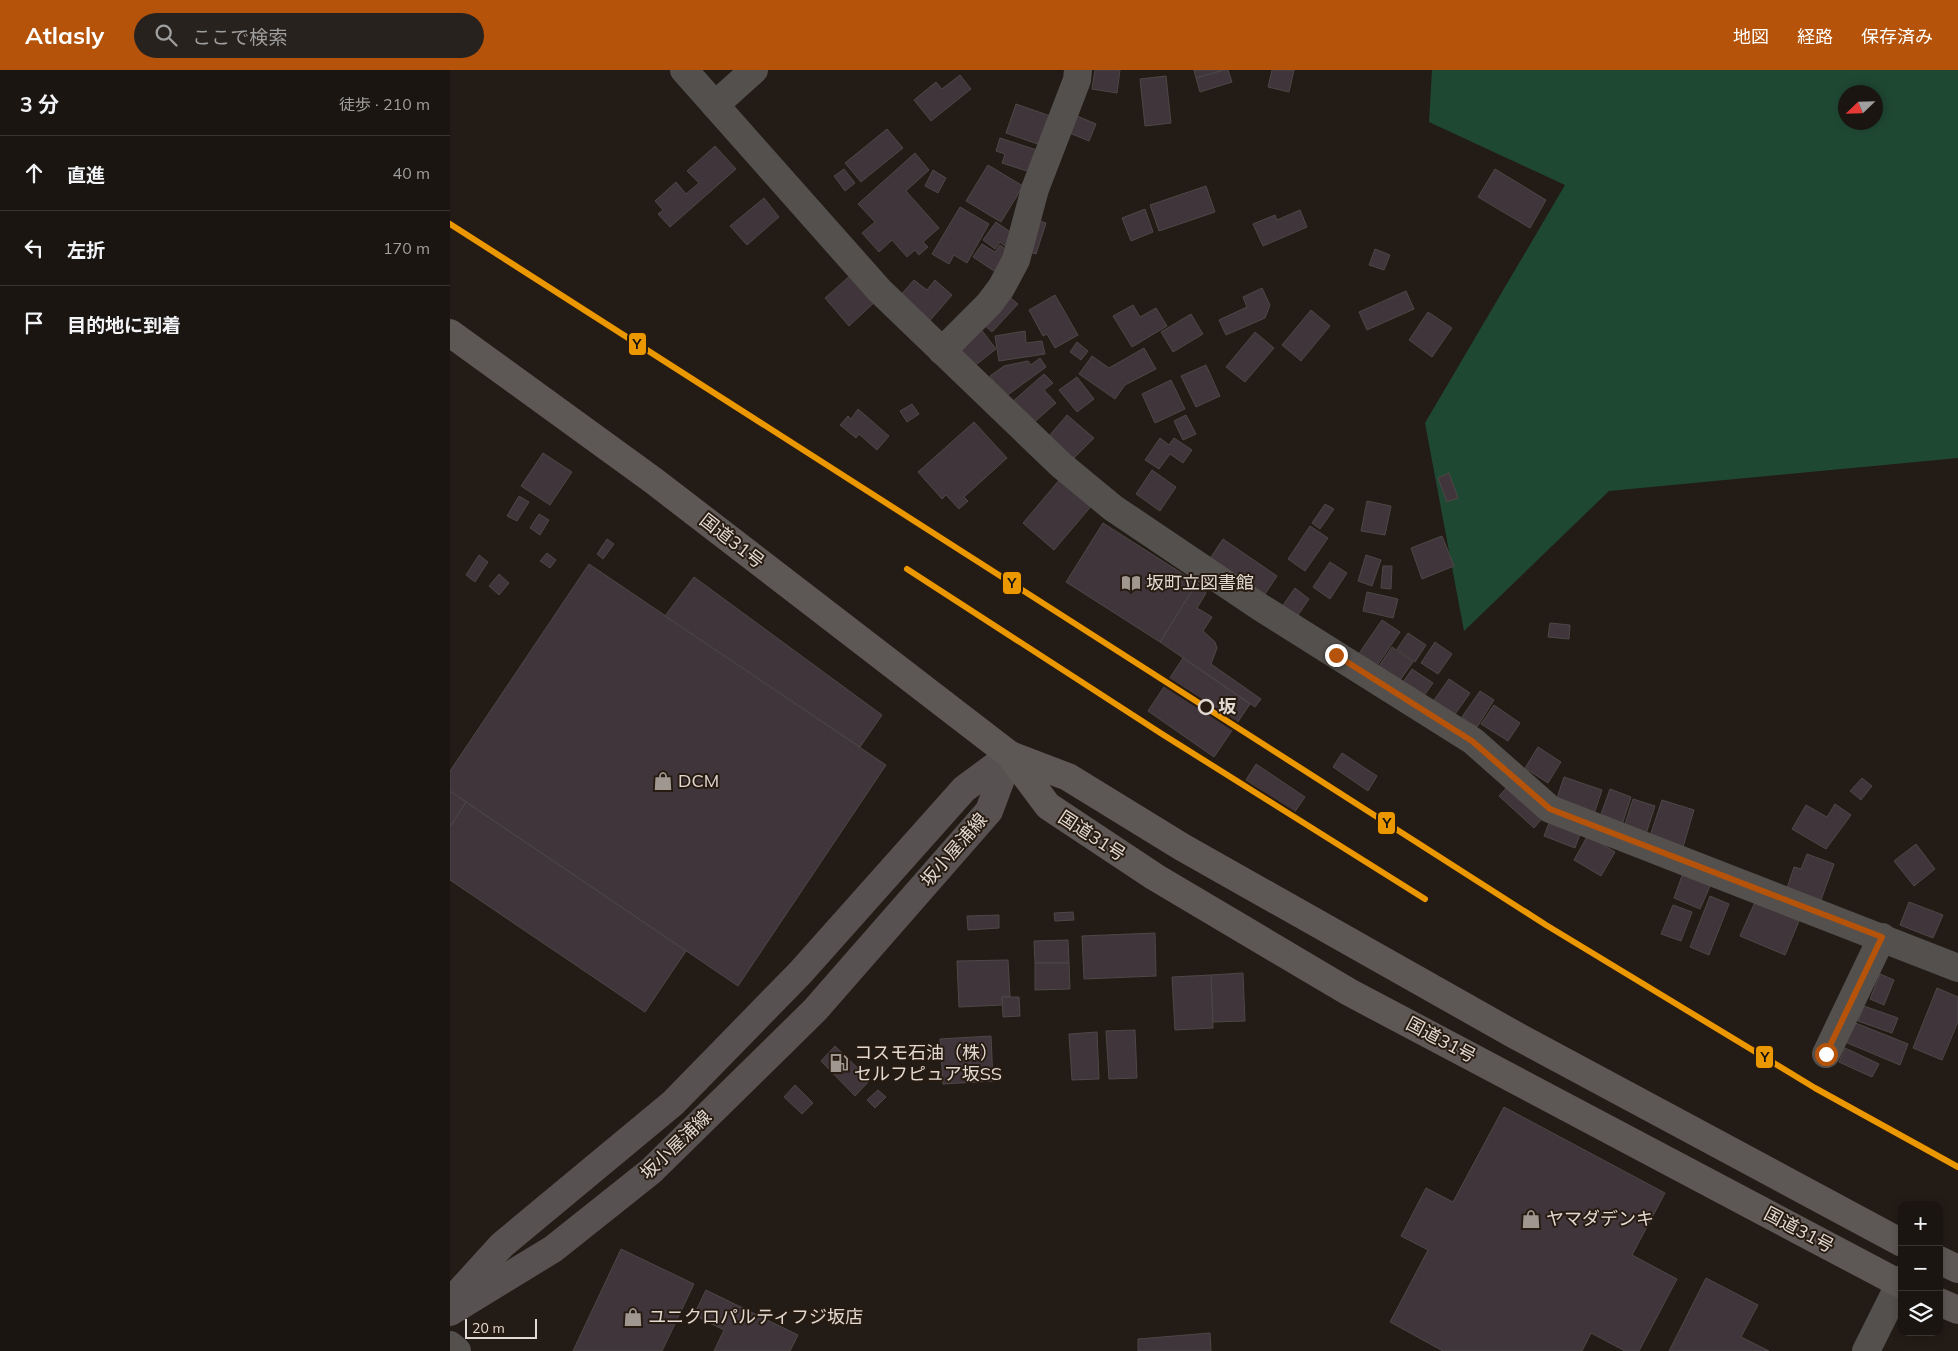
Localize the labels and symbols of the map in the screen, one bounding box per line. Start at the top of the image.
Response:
north arrow [1838,85,1883,130]
line badge: Y [628,332,647,356]
text: Y [632,335,643,353]
street label: 国道31号 [695,508,769,573]
line badge: Y [1002,571,1022,595]
place label: 坂町立図書館 [1146,571,1254,594]
library icon: 坂町立図書館 [1120,572,1142,594]
text: Y [1007,574,1018,592]
route end [1325,644,1348,667]
place label: 坂 [1218,695,1237,718]
marker: 坂 [1198,699,1214,715]
place label: DCM [678,769,719,792]
shop icon: DCM [652,770,674,792]
street label: 国道31号 [1054,805,1130,866]
street label: 坂小屋浦線 [915,808,992,891]
line badge: Y [1377,811,1396,835]
text: Y [1382,814,1393,832]
street label: 国道31号 [1402,1012,1480,1067]
place label: コスモ石油（株） セルフピュア坂SS [854,1041,1002,1085]
route start [1815,1043,1838,1066]
line badge: Y [1755,1045,1774,1069]
text: Y [1760,1048,1771,1066]
fuel station icon: コスモ石油（株） セルフピュア坂SS [828,1052,850,1074]
street label: 坂小屋浦線 [635,1105,716,1184]
street label: 国道31号 [1760,1202,1838,1257]
place label: ヤマダデンキ [1546,1207,1654,1230]
shop icon: ヤマダデンキ [1520,1208,1542,1230]
place label: ユニクロパルティフジ坂店 [648,1305,863,1328]
shop icon: ユニクロパルティフジ坂店 [622,1306,644,1328]
scale bar [465,1316,538,1339]

